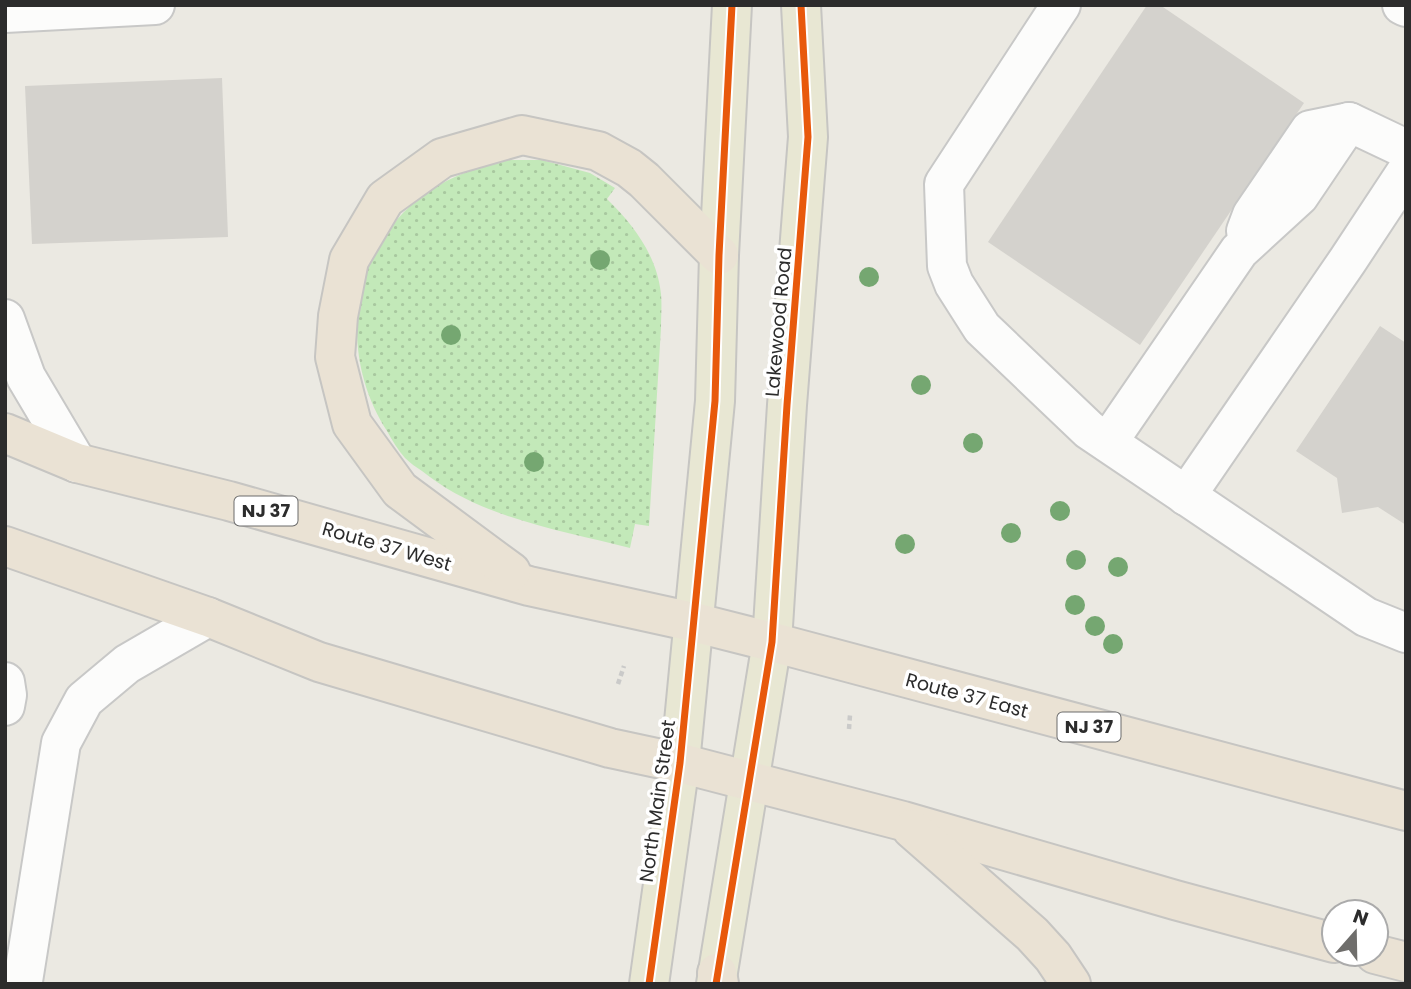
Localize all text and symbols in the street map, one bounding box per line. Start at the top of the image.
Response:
street label: Lakewood Road [759,246,798,398]
road number: NJ 37 [234,496,298,526]
street label: Route 37 West [319,515,455,578]
street label: Route 37 East [903,666,1031,725]
road number: NJ 37 [1058,712,1120,742]
street label: North Main Street [633,718,682,884]
north arrow [1320,898,1390,968]
text: N [1349,902,1372,933]

